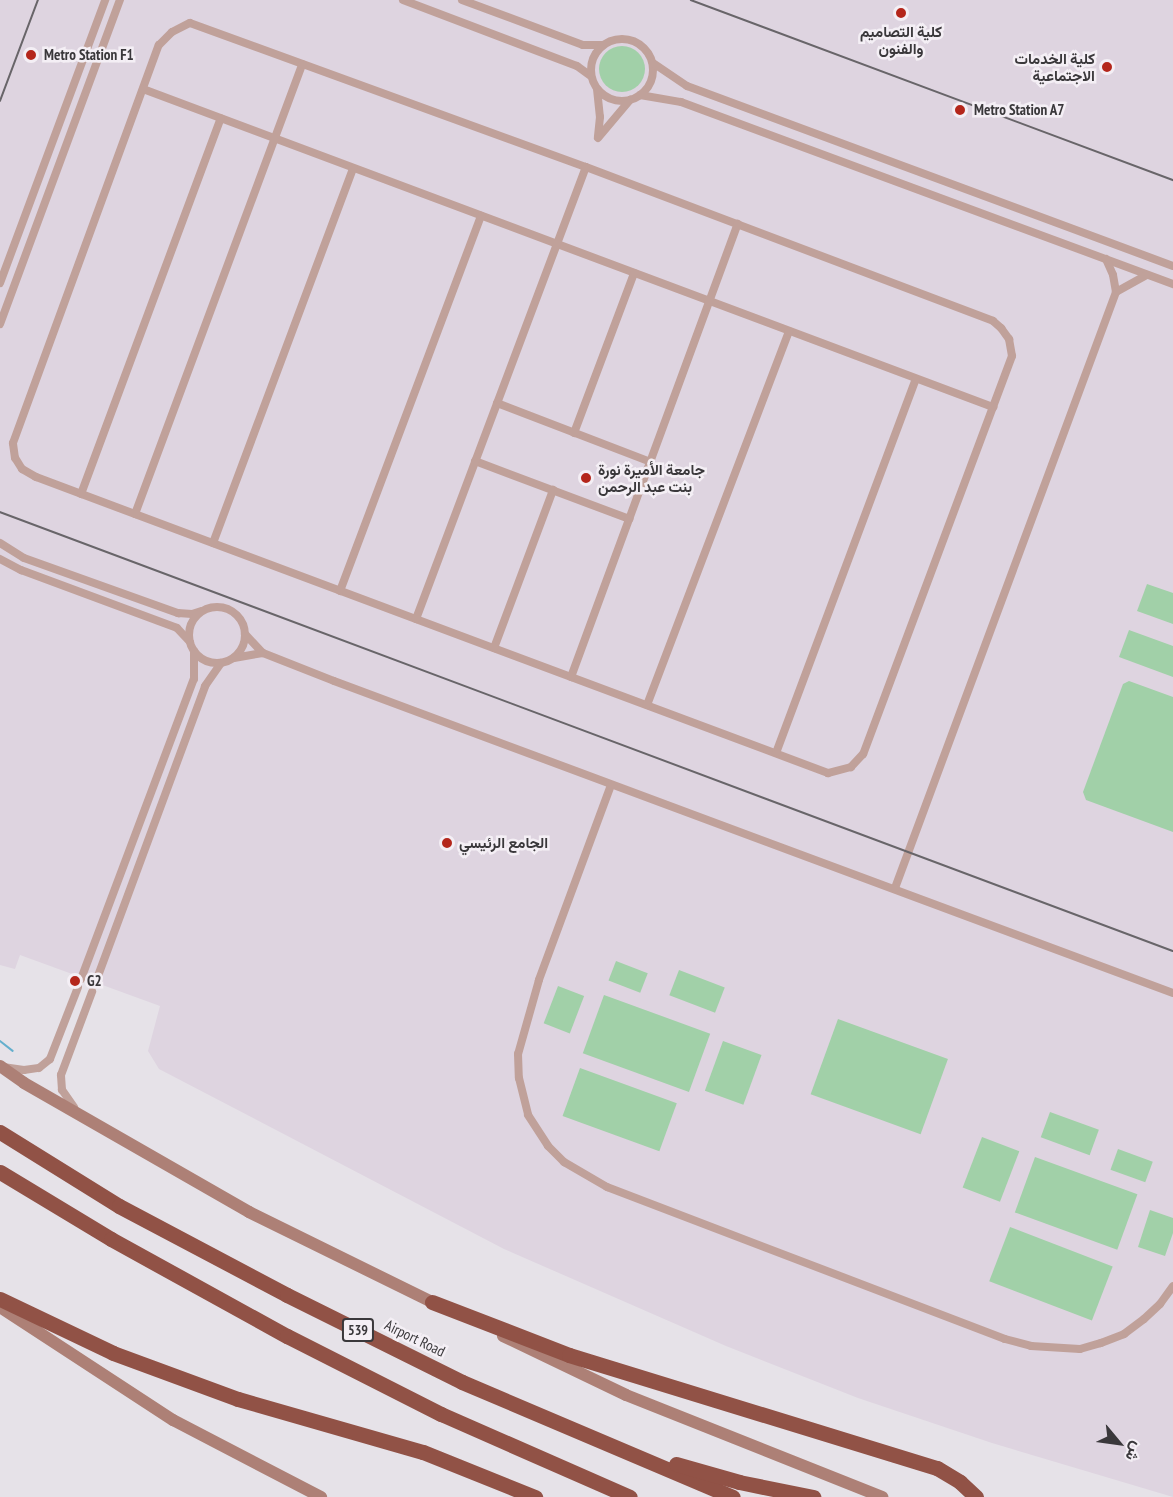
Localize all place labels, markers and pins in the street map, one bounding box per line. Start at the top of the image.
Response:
marker: كلية التصاميم والفنون [894,6,908,20]
place label: كلية التصاميم والفنون [860,22,942,57]
marker: Metro Station F1 [22,46,40,64]
place label: Metro Station F1 [44,46,134,64]
place label: كلية الخدمات الاجتماعية [1014,49,1095,84]
marker: كلية الخدمات الاجتماعية [1100,60,1114,74]
marker: Metro Station A7 [951,101,969,119]
place label: Metro Station A7 [974,101,1065,119]
place label: جامعة الأميرة نورة بنت عبد الرحمن [598,460,705,495]
marker: جامعة الأميرة نورة بنت عبد الرحمن [579,471,593,485]
place label: الجامع الرئيسي [459,834,548,852]
marker: الجامع الرئيسي [440,836,454,850]
place label: G2 [87,972,102,990]
marker: G2 [68,974,82,988]

